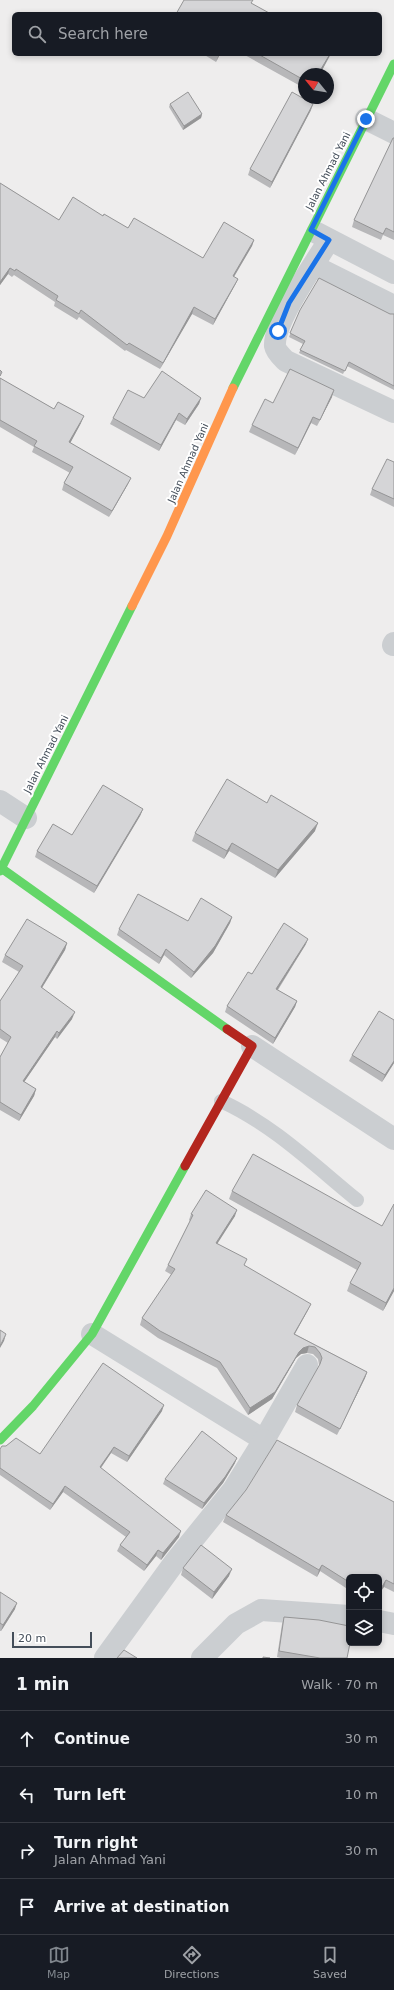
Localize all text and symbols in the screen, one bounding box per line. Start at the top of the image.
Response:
search box [12,12,382,56]
icon: search [26,23,48,45]
text: Search here [58,25,148,43]
north arrow [298,68,334,104]
route end [357,110,375,128]
street label: Jalan Ahmad Yani [303,130,352,213]
route start [269,322,287,340]
street label: Jalan Ahmad Yani [165,421,211,505]
street label: Jalan Ahmad Yani [21,713,70,796]
map controls [346,1574,382,1646]
button: locate [346,1574,382,1610]
button: layers [346,1610,382,1646]
scale bar [12,1630,92,1649]
text: 20 m [18,1632,46,1645]
text: 1 min [16,1674,69,1694]
text: Walk · 70 m [301,1677,378,1692]
icon: ahead [16,1728,38,1750]
text: Continue [54,1730,130,1748]
text: 30 m [345,1731,378,1746]
icon: left [16,1784,38,1806]
text: Turn left [54,1786,126,1804]
text: 10 m [345,1787,378,1802]
text: Turn right [54,1834,138,1852]
icon: right [16,1840,38,1862]
text: 30 m [345,1843,378,1858]
text: Jalan Ahmad Yani [54,1852,166,1867]
icon: arrive [16,1896,38,1918]
text: Arrive at destination [54,1898,229,1916]
tab: Map [47,1944,70,1981]
tab: Directions [164,1944,219,1981]
tab: Saved [313,1944,347,1981]

